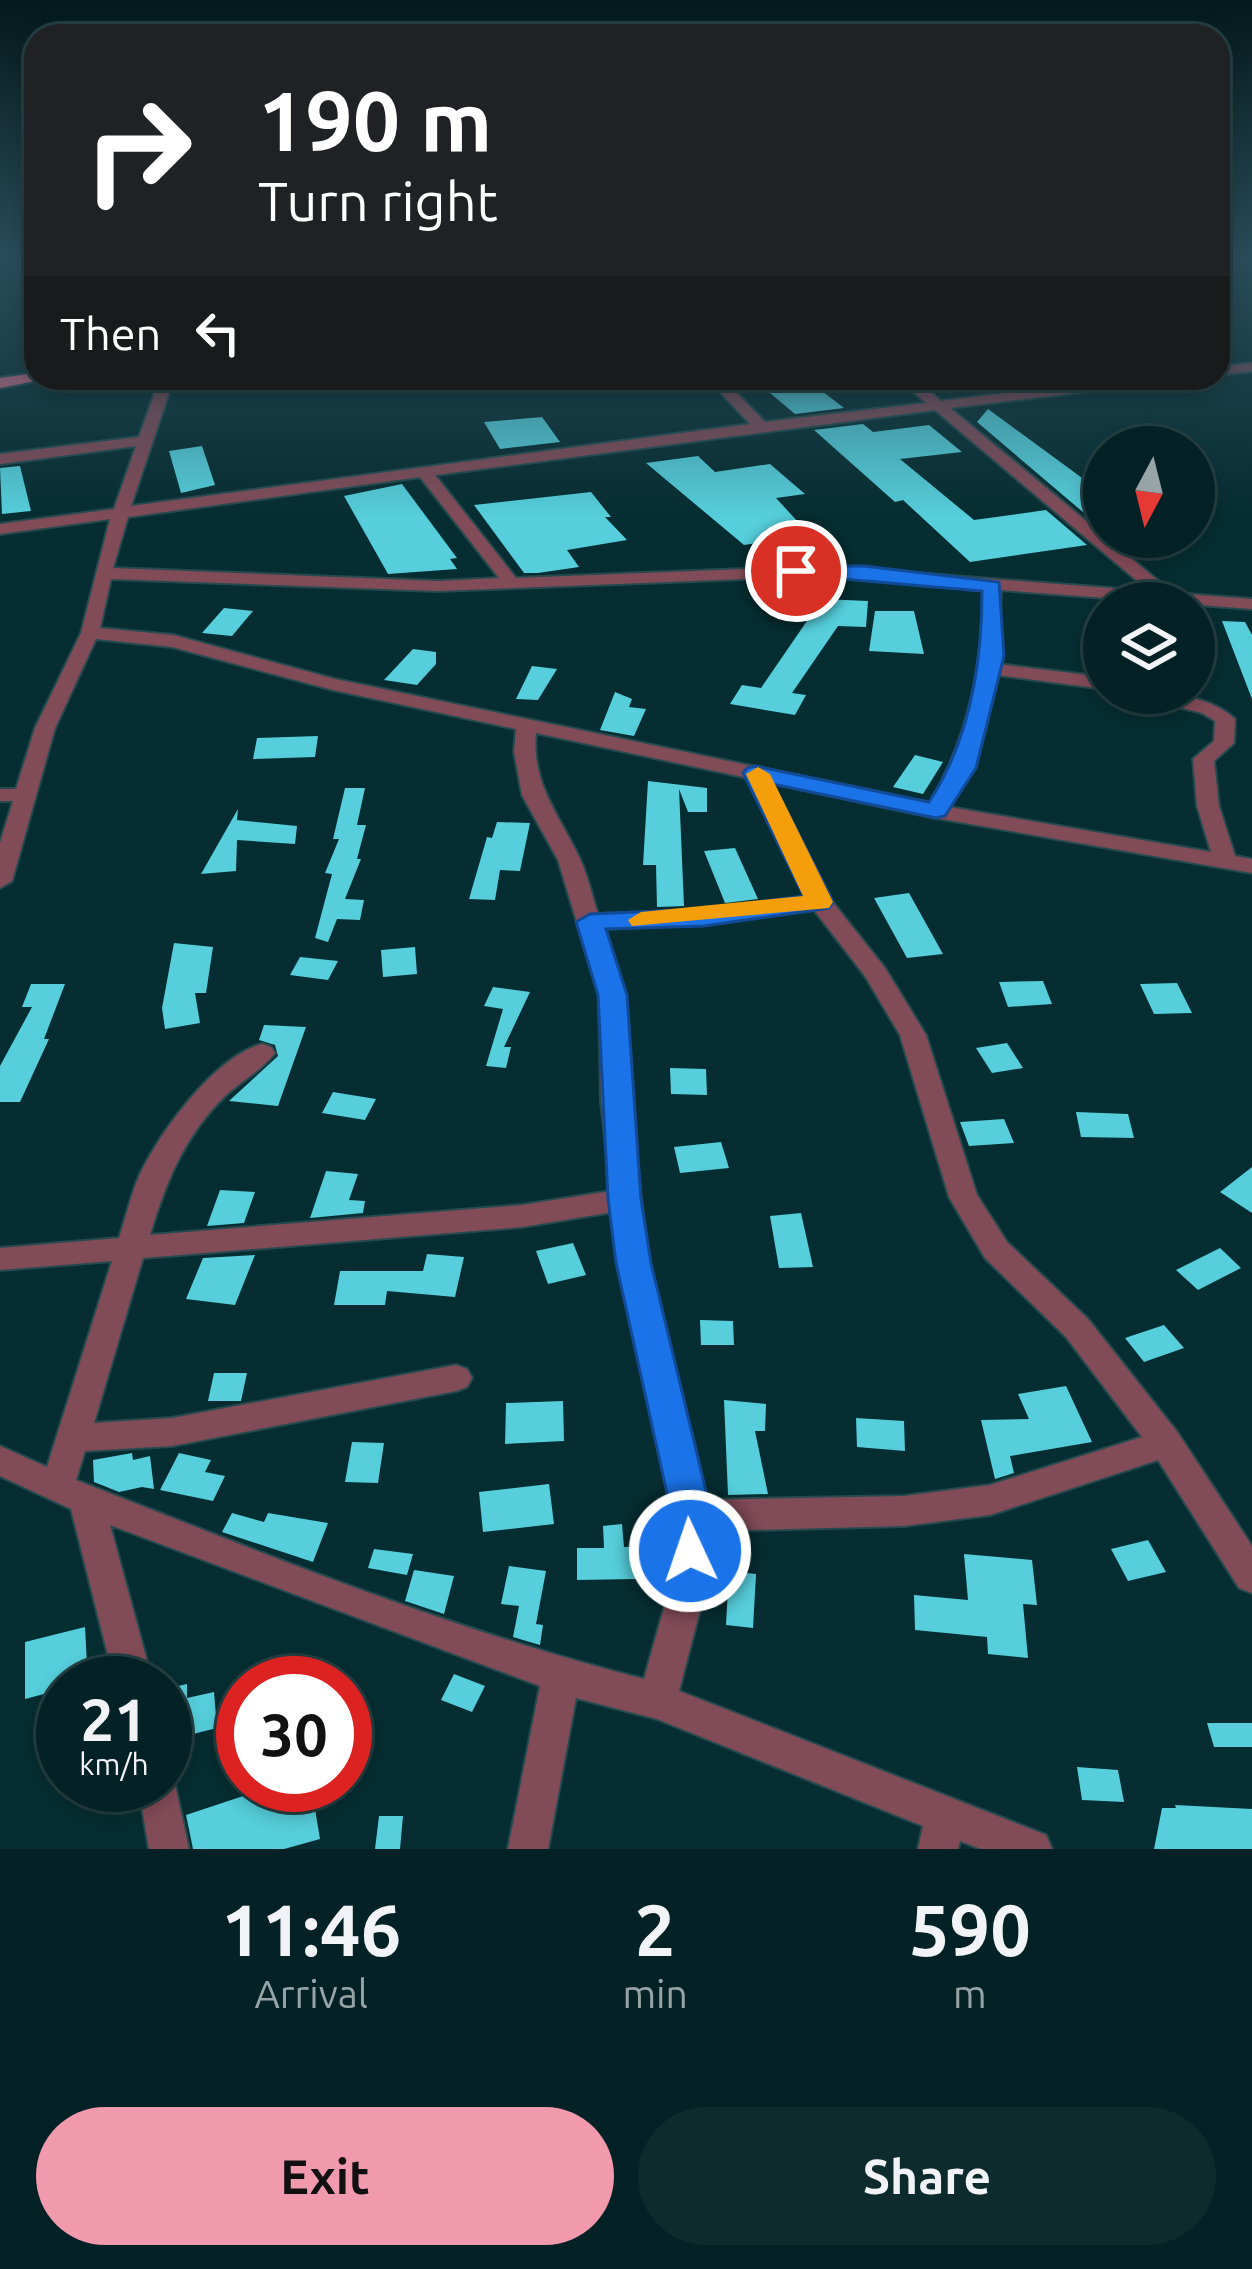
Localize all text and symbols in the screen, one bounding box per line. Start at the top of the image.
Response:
icon: right [60,72,216,228]
text: 190 m [258,73,492,167]
text: Turn right [258,171,498,231]
icon: left [185,300,251,366]
text: Then [60,308,161,359]
north arrow [1083,426,1215,558]
map controls [1083,426,1215,714]
pin [745,520,847,622]
icon: arrive [763,538,829,604]
button: layers [1083,582,1215,714]
position arrow [627,1488,753,1614]
speed limit sign: 30 [216,1656,372,1812]
text: 21 [80,1685,148,1752]
text: km/h [79,1747,149,1781]
text: 11:46 [221,1889,401,1970]
text: 2 [635,1889,675,1970]
text: 590 [909,1889,1031,1970]
text: Arrival [254,1972,368,2015]
text: min [622,1972,688,2015]
text: m [953,1972,987,2015]
button: Exit [36,2107,614,2245]
button: Share [638,2107,1216,2245]

